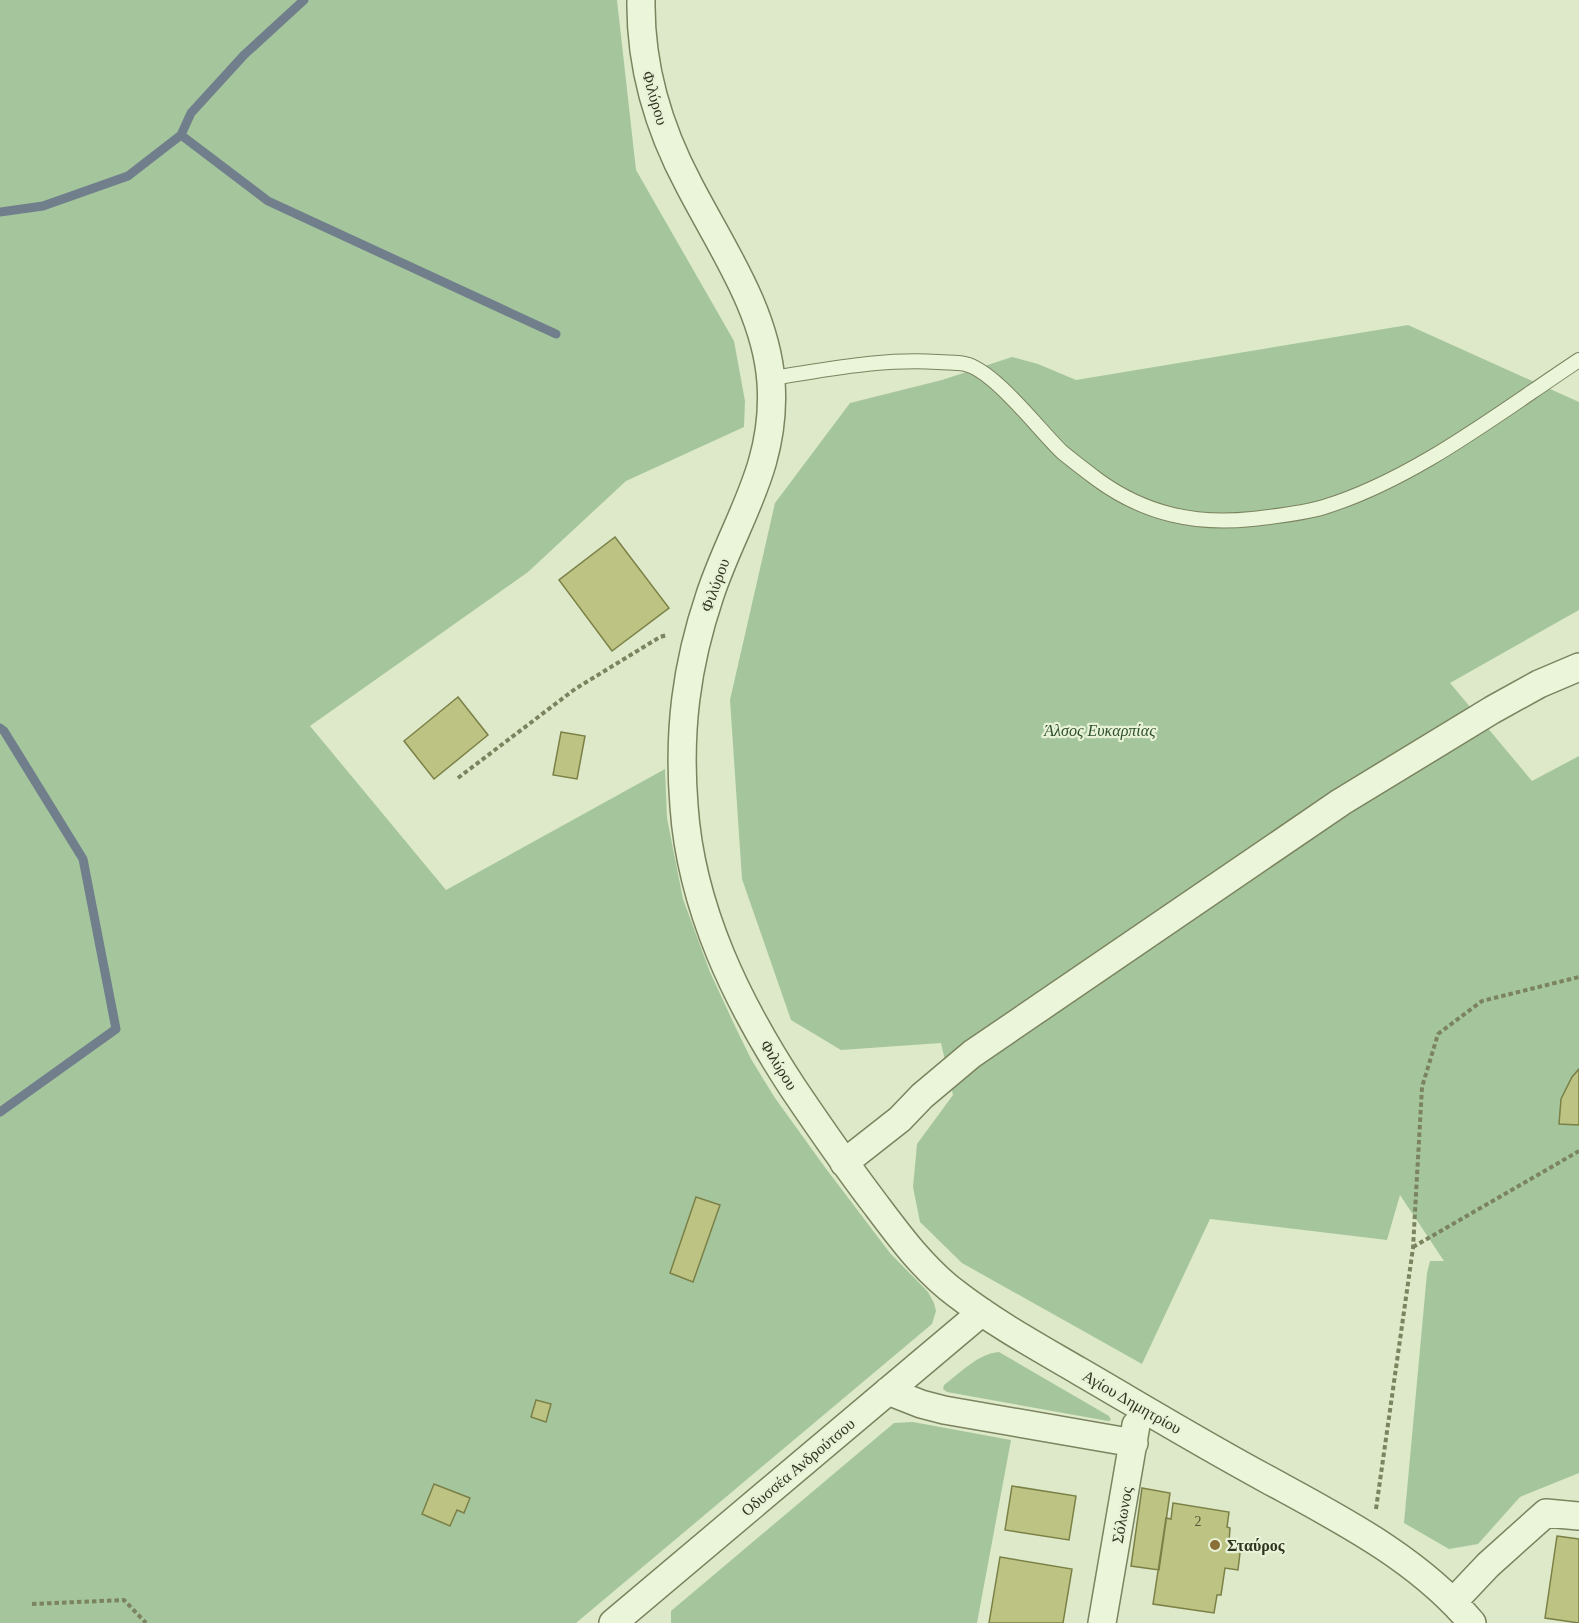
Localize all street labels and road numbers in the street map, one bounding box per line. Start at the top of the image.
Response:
street label: Φιλύρου [638,69,671,127]
street label: Φιλύρου [698,556,733,614]
street label: Φιλύρου [756,1037,801,1094]
street label: Αγίου Δημητρίου [1079,1367,1184,1438]
street label: Οδυσσέα Ανδρούτσου [738,1415,859,1520]
street label: Σόλωνος [1109,1485,1135,1545]

